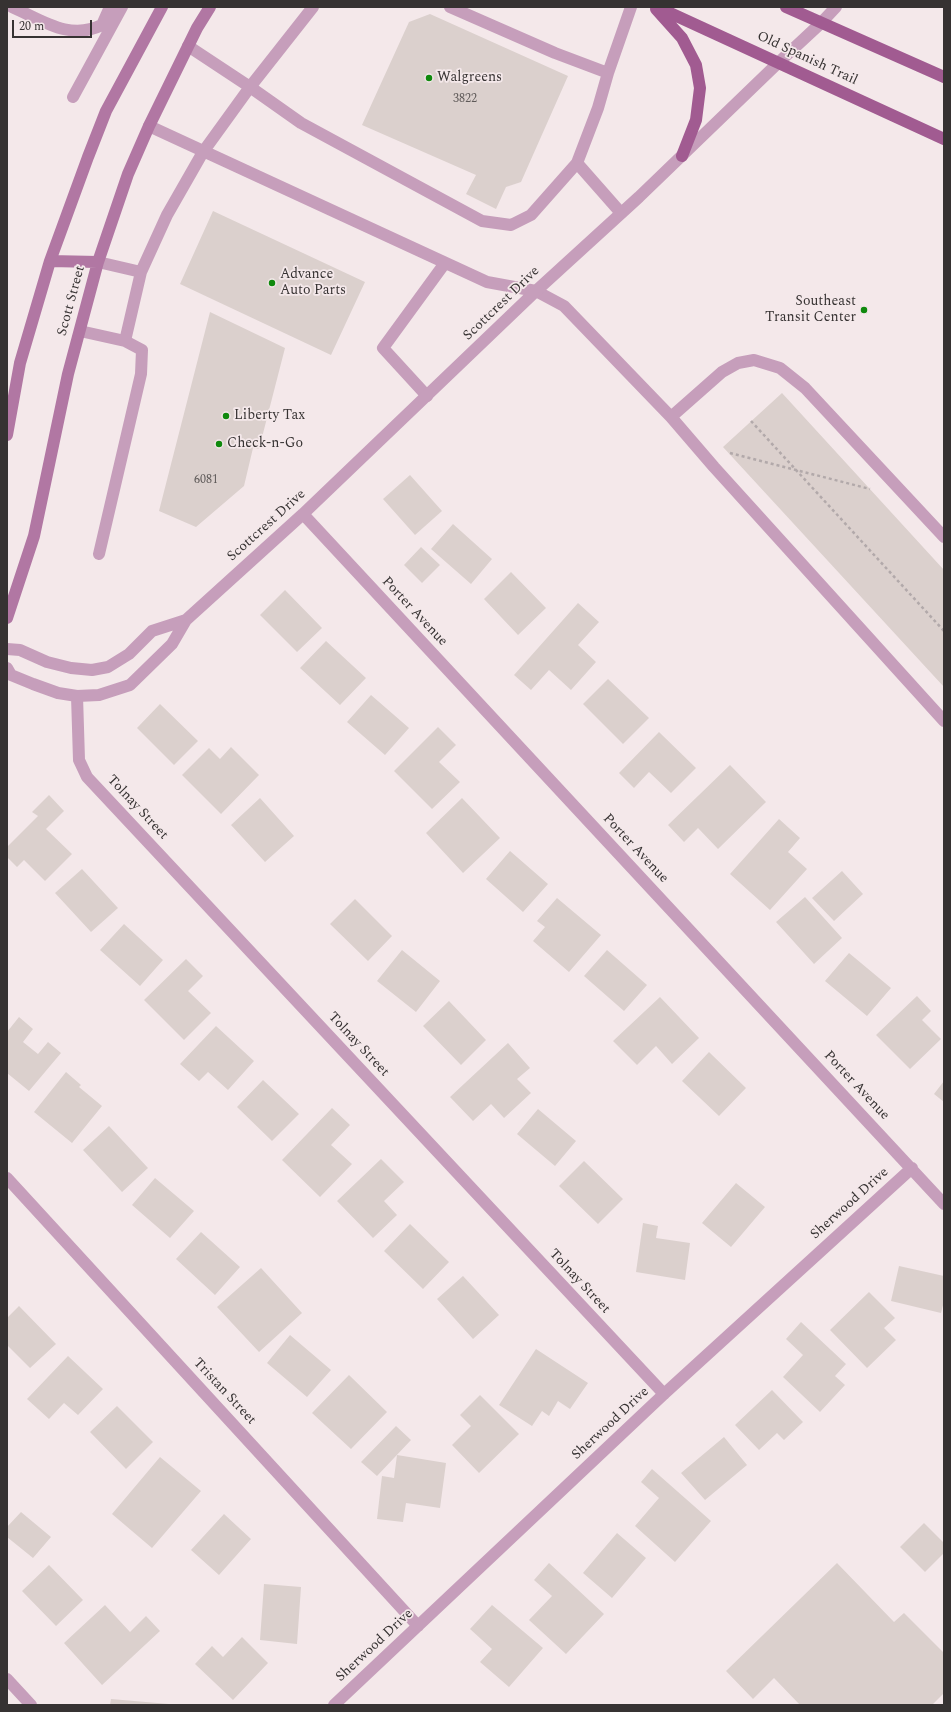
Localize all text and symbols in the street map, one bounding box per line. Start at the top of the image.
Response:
scale bar [14,12,94,38]
text: 20 m [19,17,44,36]
street label: Old Spanish Trail [754,28,860,90]
place label: Walgreens [437,70,502,86]
marker: Walgreens [424,73,434,83]
house number: 3822 [453,93,477,107]
street label: Scottcrest Drive [460,263,544,345]
street label: Scott Street [55,264,89,338]
place label: Advance Auto Parts [280,267,346,300]
marker: Advance Auto Parts [267,278,277,288]
place label: Southeast Transit Center [765,294,856,326]
marker: Southeast Transit Center [859,305,869,315]
place label: Liberty Tax [234,408,305,424]
marker: Liberty Tax [221,411,231,421]
place label: Check-n-Go [227,436,303,452]
marker: Check-n-Go [214,439,224,449]
house number: 6081 [194,474,218,488]
street label: Scottcrest Drive [224,486,310,566]
street label: Porter Avenue [378,574,450,650]
street label: Tolnay Street [103,772,171,844]
street label: Porter Avenue [599,811,671,887]
street label: Tolnay Street [324,1009,392,1081]
street label: Porter Avenue [820,1048,892,1124]
street label: Sherwood Drive [807,1165,893,1243]
street label: Tolnay Street [545,1246,613,1318]
street label: Tristan Street [189,1355,259,1429]
street label: Sherwood Drive [569,1384,653,1464]
street label: Sherwood Drive [333,1606,417,1686]

